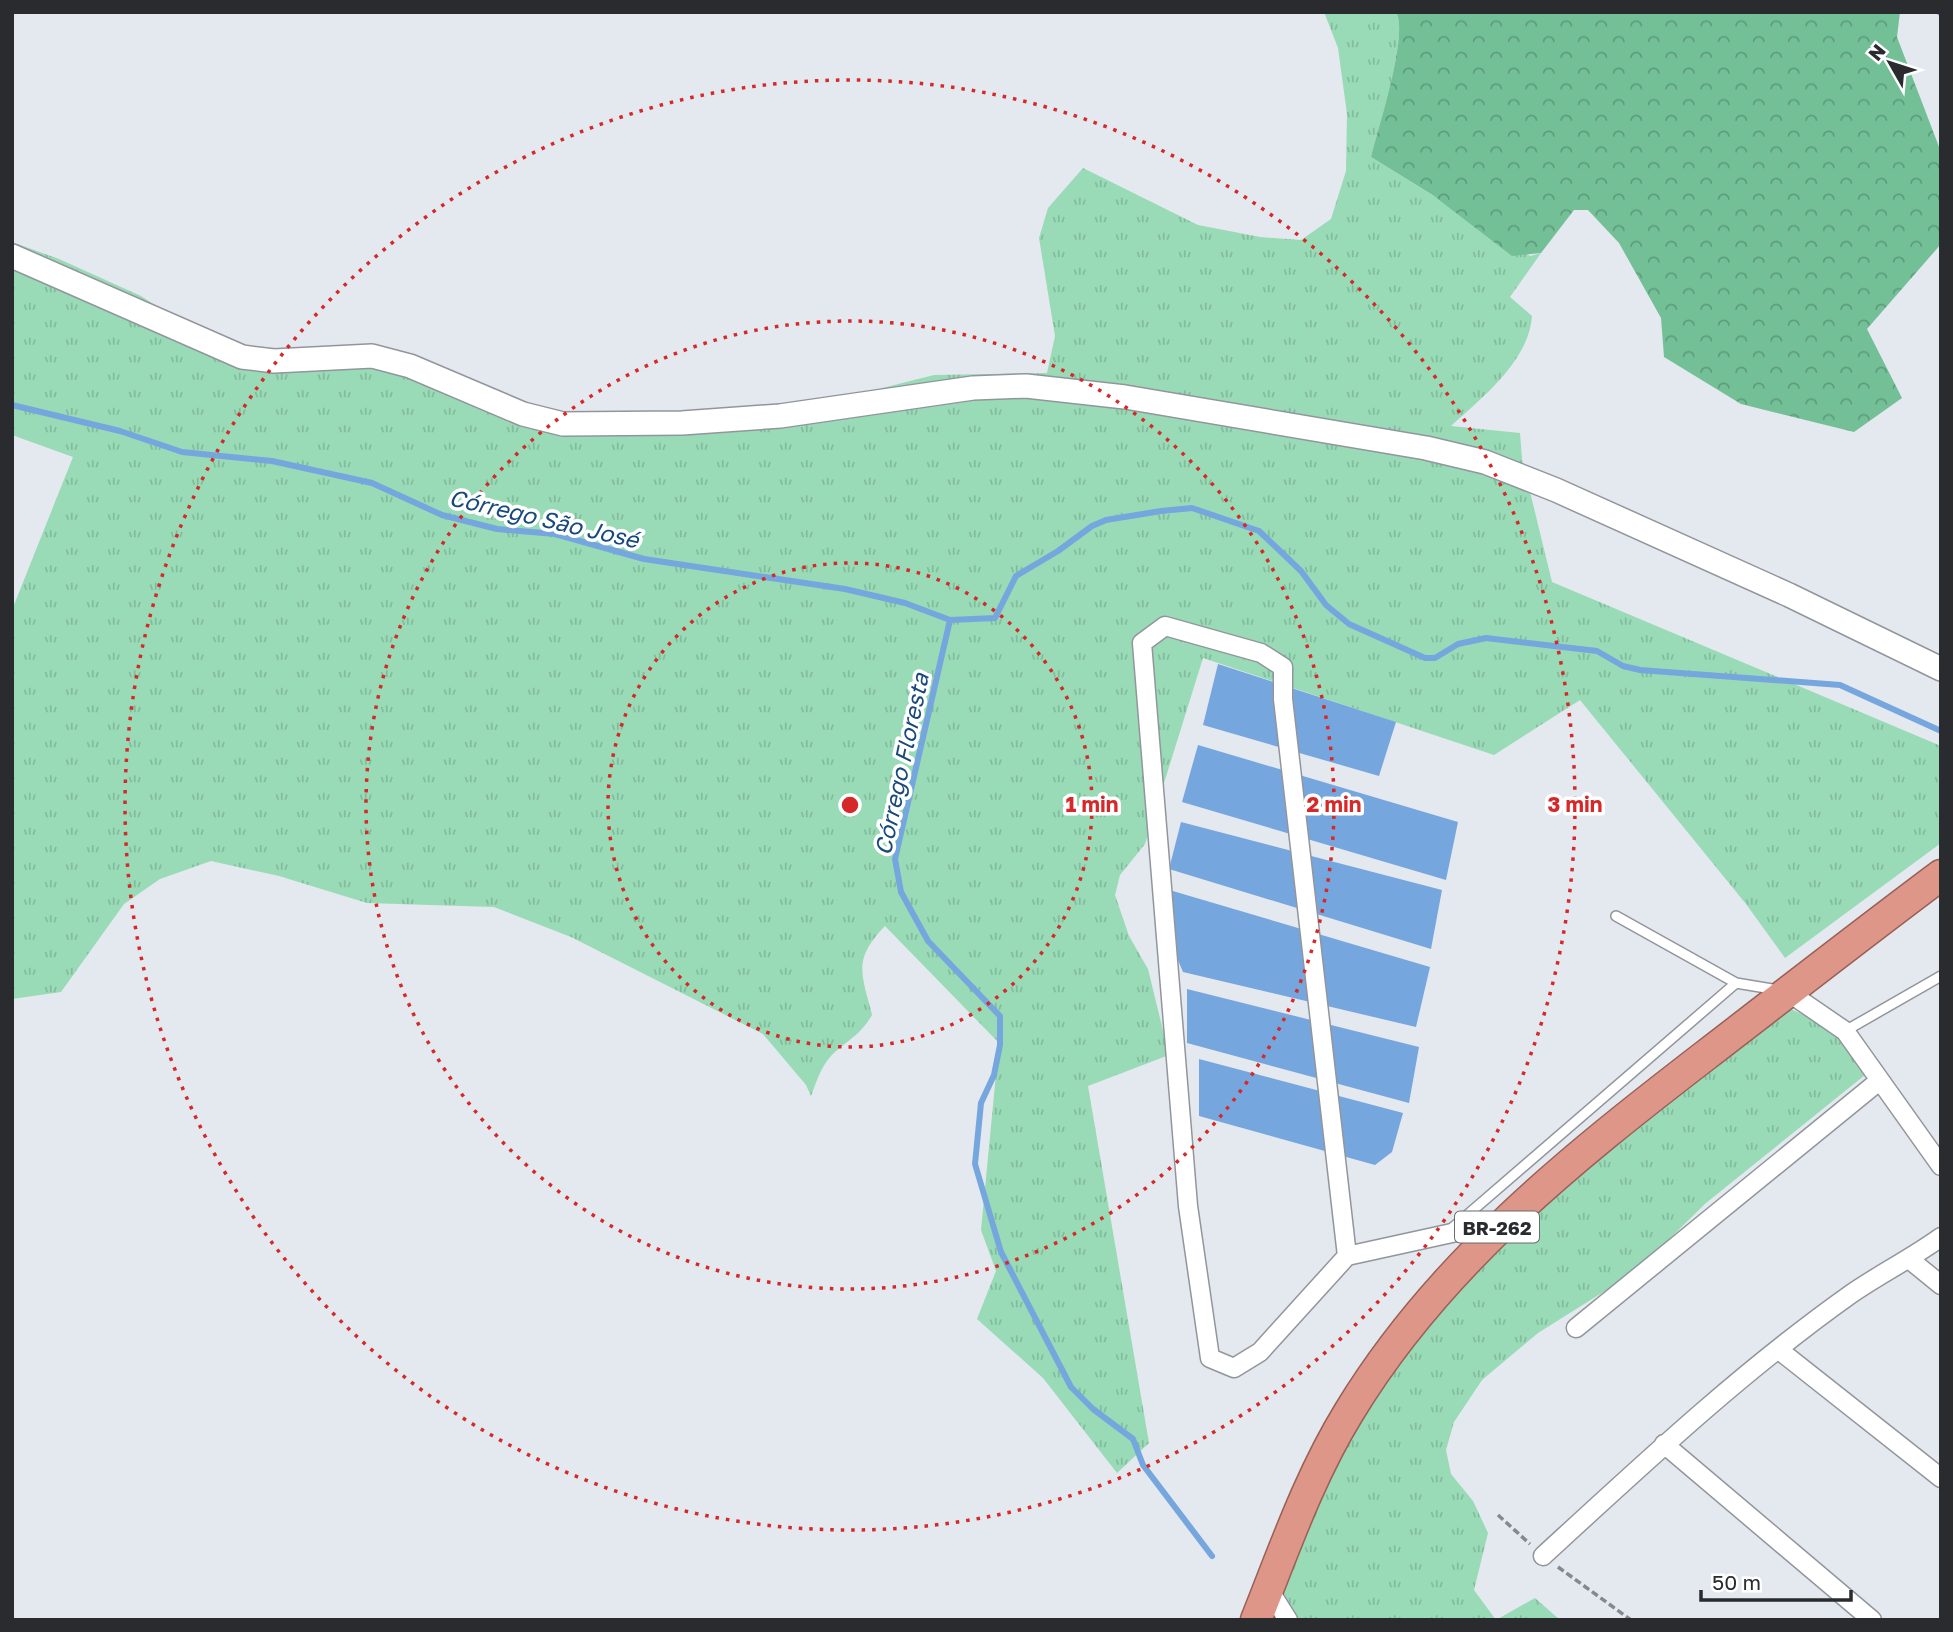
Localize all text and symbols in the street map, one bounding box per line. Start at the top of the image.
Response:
north arrow [1855,28,1925,98]
text: N [1863,39,1890,65]
water label: Córrego São José [447,483,644,554]
water label: Córrego Floresta [868,669,934,858]
text: 1 min [1066,791,1118,817]
text: 2 min [1307,791,1361,817]
text: 3 min [1548,791,1602,817]
centre of rings [838,793,862,817]
road number: BR-262 [1455,1212,1539,1242]
scale bar [1701,1558,1852,1602]
text: 50 m [1712,1569,1761,1595]

